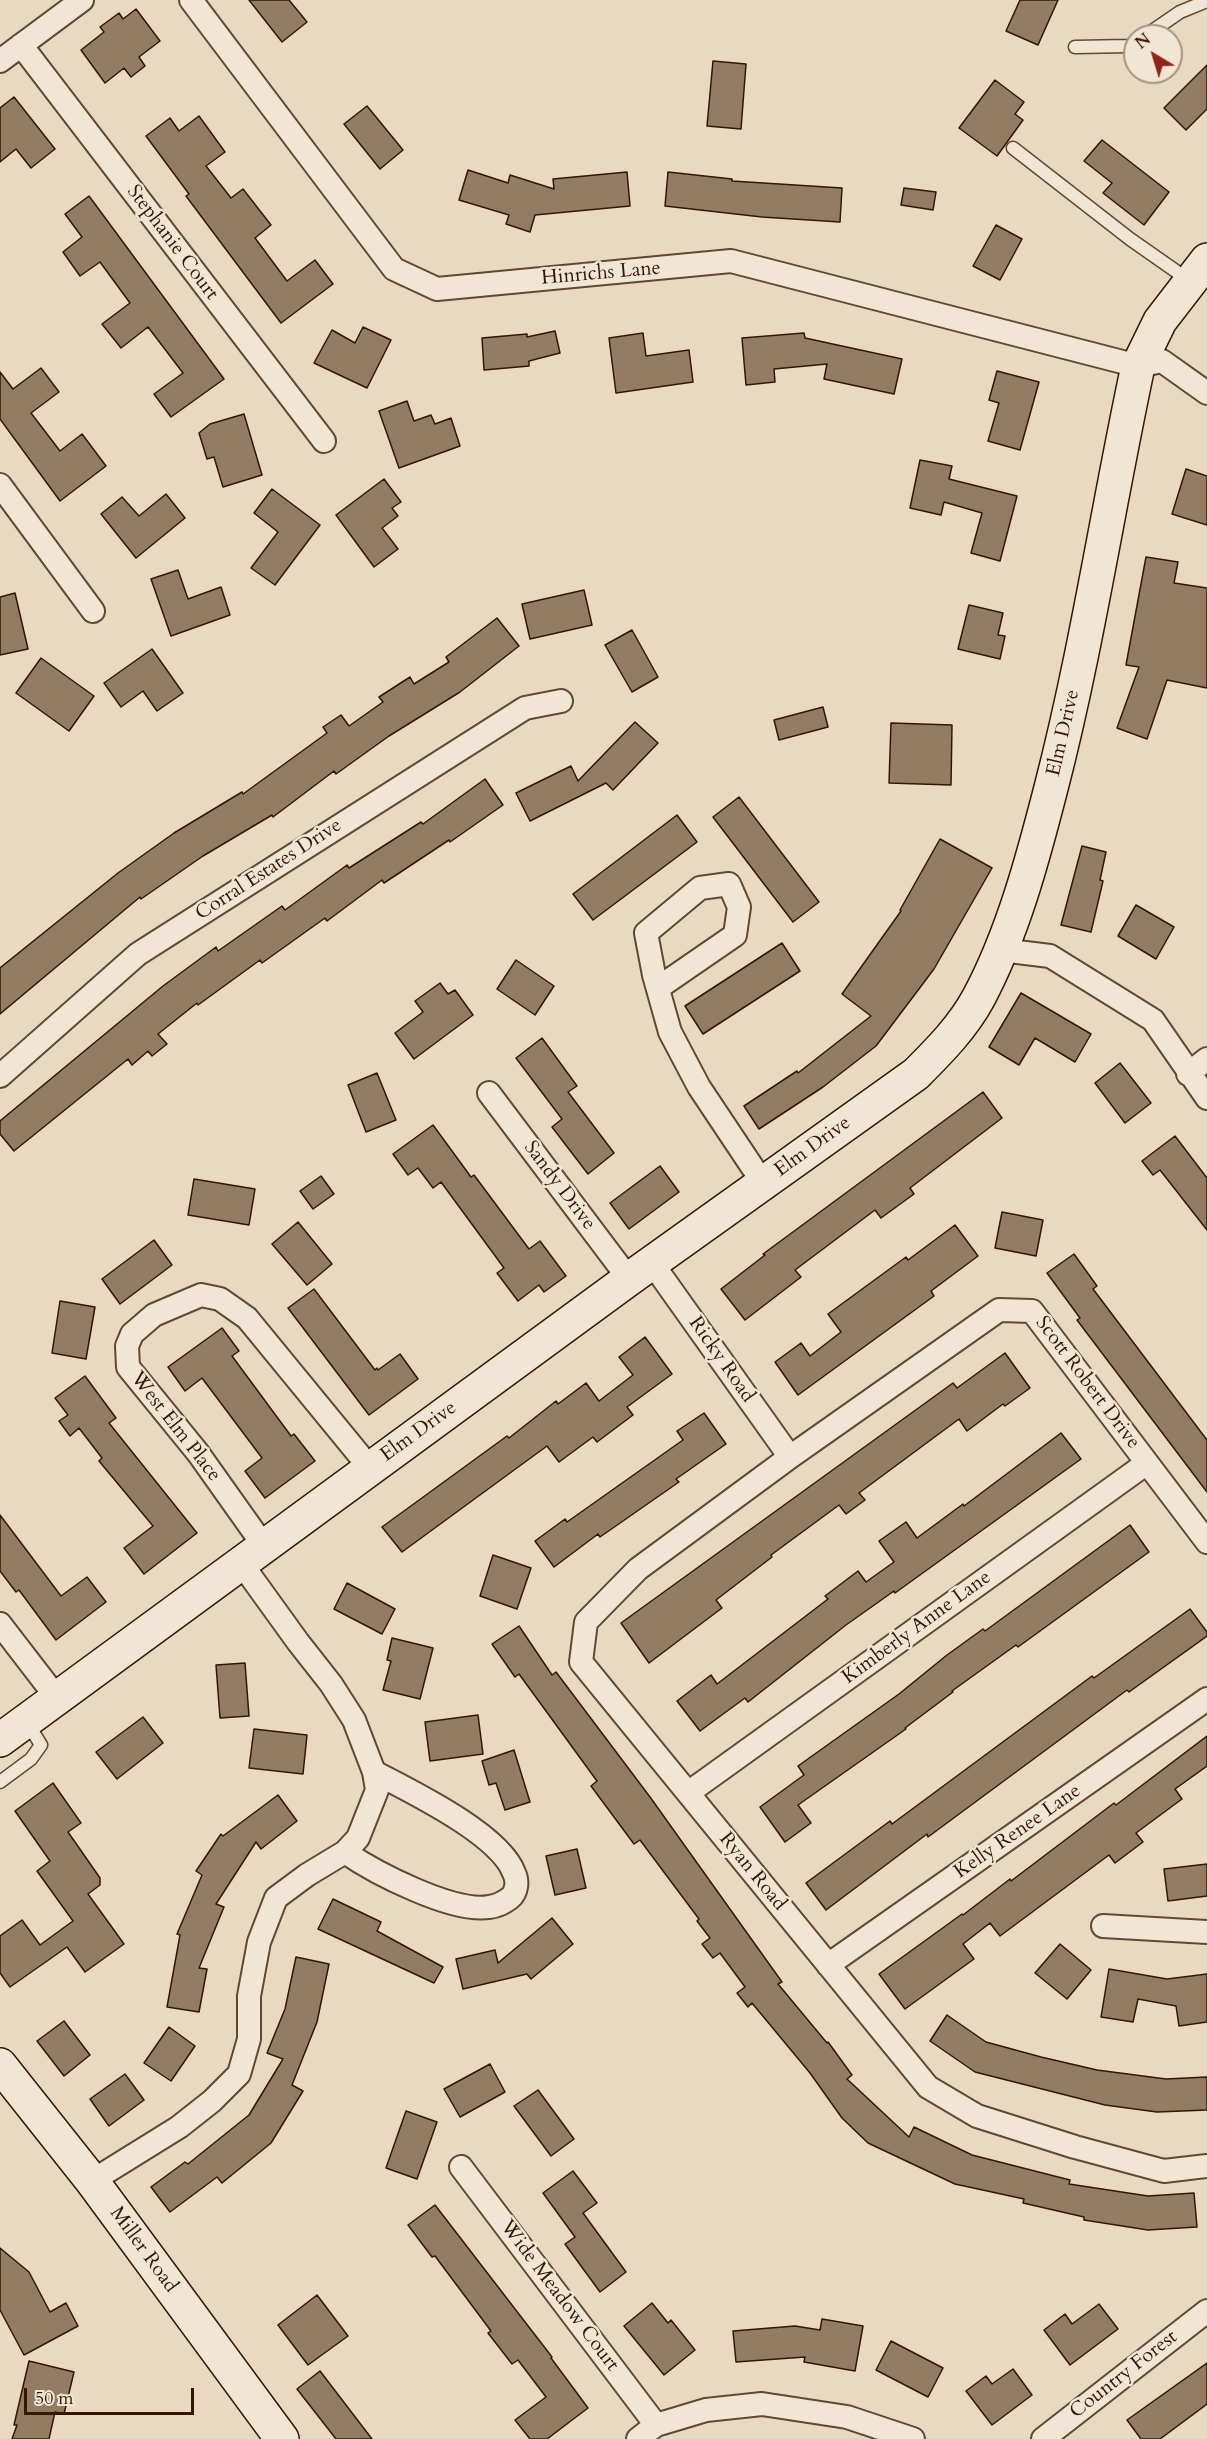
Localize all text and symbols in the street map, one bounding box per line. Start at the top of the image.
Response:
north arrow [1123,24,1183,84]
text: N [1131,28,1155,54]
street label: Stephanie Court [121,181,223,305]
street label: Hinrichs Lane [540,257,662,291]
street label: Elm Drive [1042,687,1086,779]
street label: Corral Estates Drive [191,814,347,926]
street label: Elm Drive [770,1111,856,1183]
street label: Sandy Drive [518,1137,600,1235]
street label: Ricky Road [683,1312,759,1408]
street label: Scott Robert Drive [1029,1312,1145,1454]
street label: West Elm Place [125,1367,225,1487]
street label: Elm Drive [376,1396,462,1468]
street label: Kimberly Anne Lane [838,1566,996,1690]
street label: Kelly Renee Lane [950,1779,1086,1885]
street label: Ryan Road [713,1828,791,1916]
street label: Miller Road [104,2202,182,2298]
street label: Wide Meadow Court [494,2216,624,2376]
street label: Country Forest [1066,2326,1182,2424]
scale bar [27,2376,196,2414]
text: 50 m [35,2386,74,2411]

